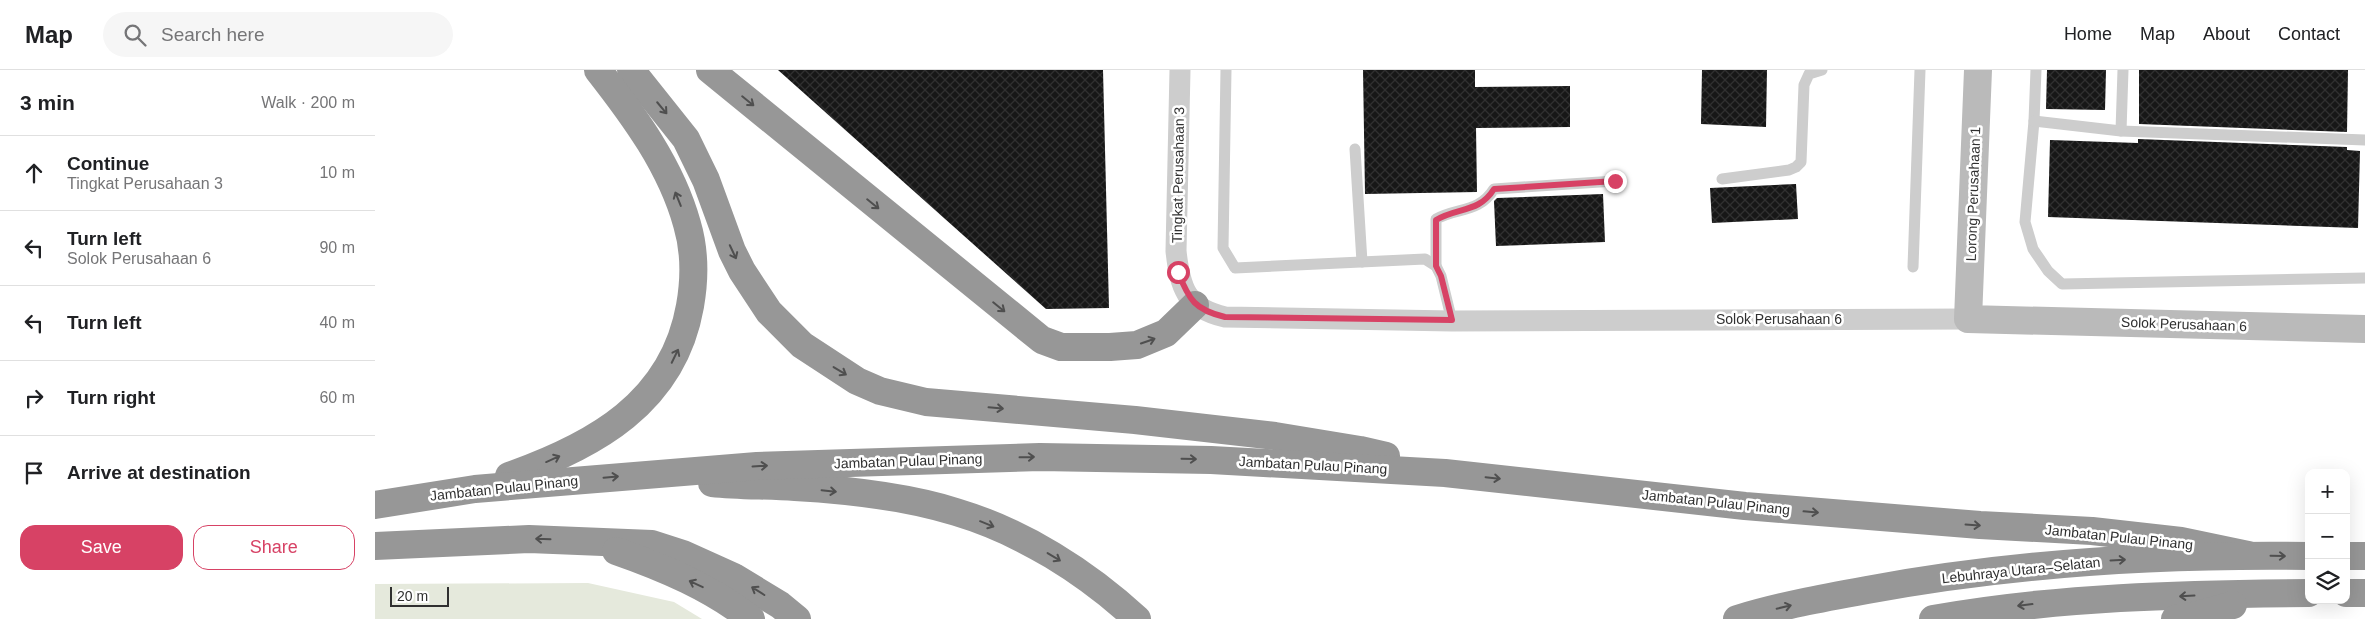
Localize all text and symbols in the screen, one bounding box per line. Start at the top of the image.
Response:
search box [103,12,453,57]
text: Map [25,21,73,48]
icon: search [121,21,149,49]
text: Search here [161,24,265,45]
text: Home [2064,24,2112,44]
text: Map [2140,24,2175,44]
text: About [2203,24,2250,44]
text: Contact [2278,24,2340,44]
text: 3 min [20,91,75,114]
text: Walk · 200 m [261,94,355,111]
one-way arrow [741,95,754,106]
one-way arrow [656,101,668,114]
street label: Tingkat Perusahaan 3 [1169,106,1187,243]
street label: Lorong Perusahaan 1 [1963,126,1983,262]
text: Continue [67,153,149,174]
icon: ahead [20,159,48,187]
text: 10 m [319,164,355,181]
route end [1604,170,1627,193]
text: Tingkat Perusahaan 3 [67,175,223,192]
one-way arrow [673,192,683,207]
one-way arrow [867,198,880,209]
text: Turn left [67,228,142,249]
icon: left [20,234,48,262]
text: 90 m [319,239,355,256]
one-way arrow [729,244,738,259]
text: Solok Perusahaan 6 [67,250,211,267]
route start [1167,261,1190,284]
one-way arrow [992,301,1005,312]
icon: left [20,309,48,337]
street label: Solok Perusahaan 6 [1716,311,1842,327]
text: Turn left [67,312,142,333]
text: 40 m [319,314,355,331]
street label: Solok Perusahaan 6 [2121,314,2247,334]
one-way arrow [1140,336,1155,345]
one-way arrow [670,349,680,364]
one-way arrow [833,366,847,376]
icon: right [20,384,48,412]
text: Turn right [67,387,155,408]
text: 60 m [319,389,355,406]
one-way arrow [988,404,1004,413]
street label: Jambatan Pulau Pinang [833,450,983,472]
one-way arrow [1018,452,1035,462]
street label: Jambatan Pulau Pinang [1238,453,1388,477]
one-way arrow [545,454,560,464]
one-way arrow [1181,455,1197,464]
icon: arrive [20,459,48,487]
text: Arrive at destination [67,462,251,483]
one-way arrow [751,462,767,471]
map controls [2305,469,2350,604]
button: + [2305,469,2350,514]
street label: Jambatan Pulau Pinang [429,472,579,504]
one-way arrow [602,473,618,482]
one-way arrow [1485,473,1501,483]
one-way arrow [820,486,836,496]
street label: Jambatan Pulau Pinang [1641,486,1791,518]
one-way arrow [1803,507,1819,516]
button: − [2305,514,2350,559]
one-way arrow [979,519,994,529]
one-way arrow [1965,520,1981,530]
street label: Jambatan Pulau Pinang [2044,521,2194,553]
button: Save [20,525,183,570]
button: Share [193,525,355,570]
one-way arrow [535,535,551,544]
one-way arrow [2270,551,2286,561]
one-way arrow [1047,553,1061,563]
street label: Lebuhraya Utara–Selatan [1941,554,2101,586]
one-way arrow [2110,556,2126,565]
button: layers [2305,559,2350,604]
one-way arrow [688,578,703,588]
scale bar [390,584,449,607]
one-way arrow [751,585,765,595]
text: 20 m [397,588,428,604]
one-way arrow [2179,592,2195,601]
one-way arrow [2017,600,2033,610]
one-way arrow [1776,602,1792,611]

